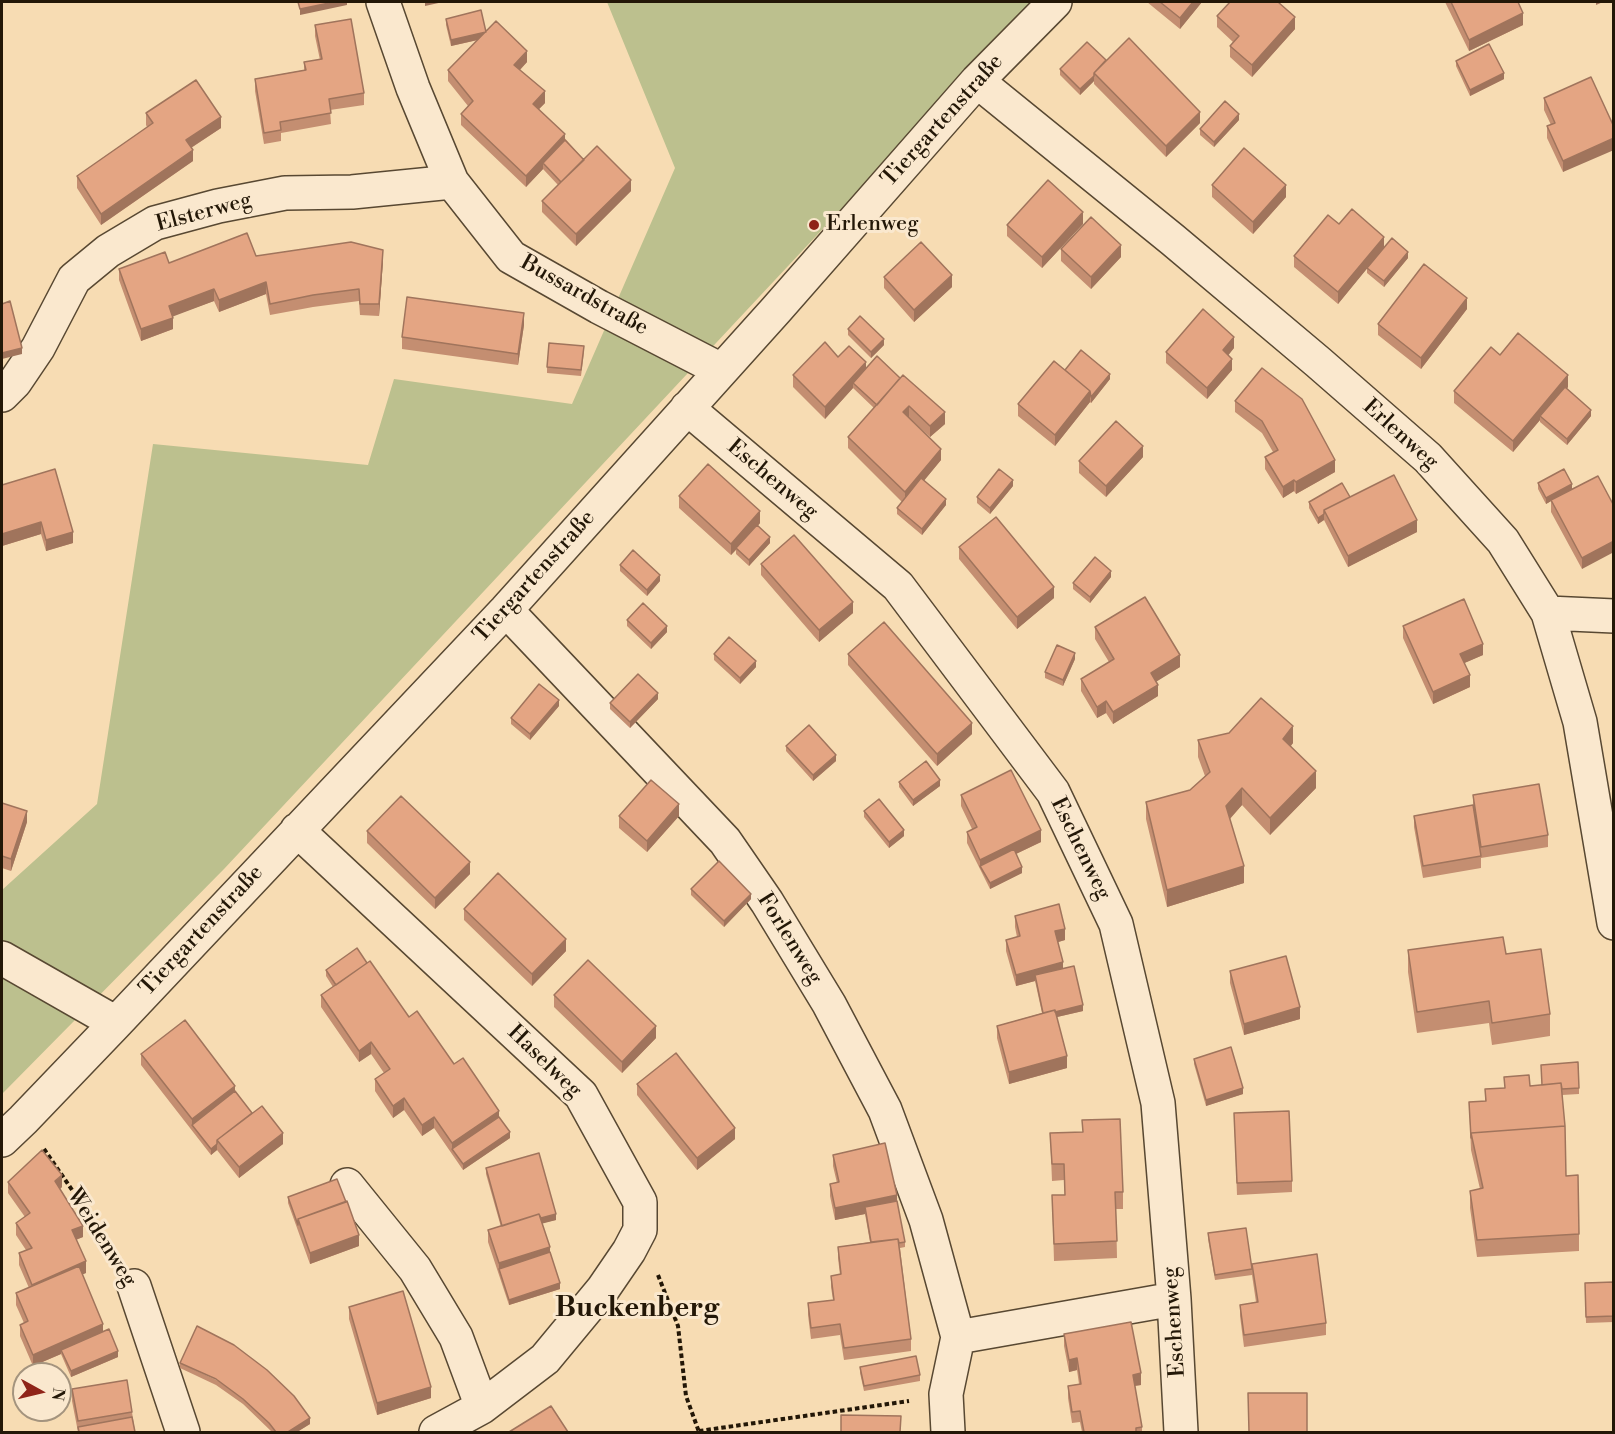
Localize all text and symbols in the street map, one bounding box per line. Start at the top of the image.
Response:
street label: Tiergartenstraße [877,49,1009,193]
street label: Elsterweg [153,188,255,238]
place label: Erlenweg [826,212,919,238]
marker: Erlenweg [807,218,821,232]
street label: Bussardstraße [516,250,652,342]
street label: Erlenweg [1357,394,1443,476]
street label: Eschenweg [721,434,823,526]
street label: Tiergartenstraße [469,505,601,649]
street label: Eschenweg [1044,794,1116,904]
street label: Tiergartenstraße [135,860,269,1002]
street label: Forlenweg [751,888,827,990]
street label: Haselweg [501,1020,587,1104]
street label: Weidenweg [60,1184,142,1292]
street label: Eschenweg [1158,1266,1192,1378]
district label: Buckenberg [555,1292,719,1326]
north arrow [12,1362,72,1422]
text: N [47,1387,69,1402]

